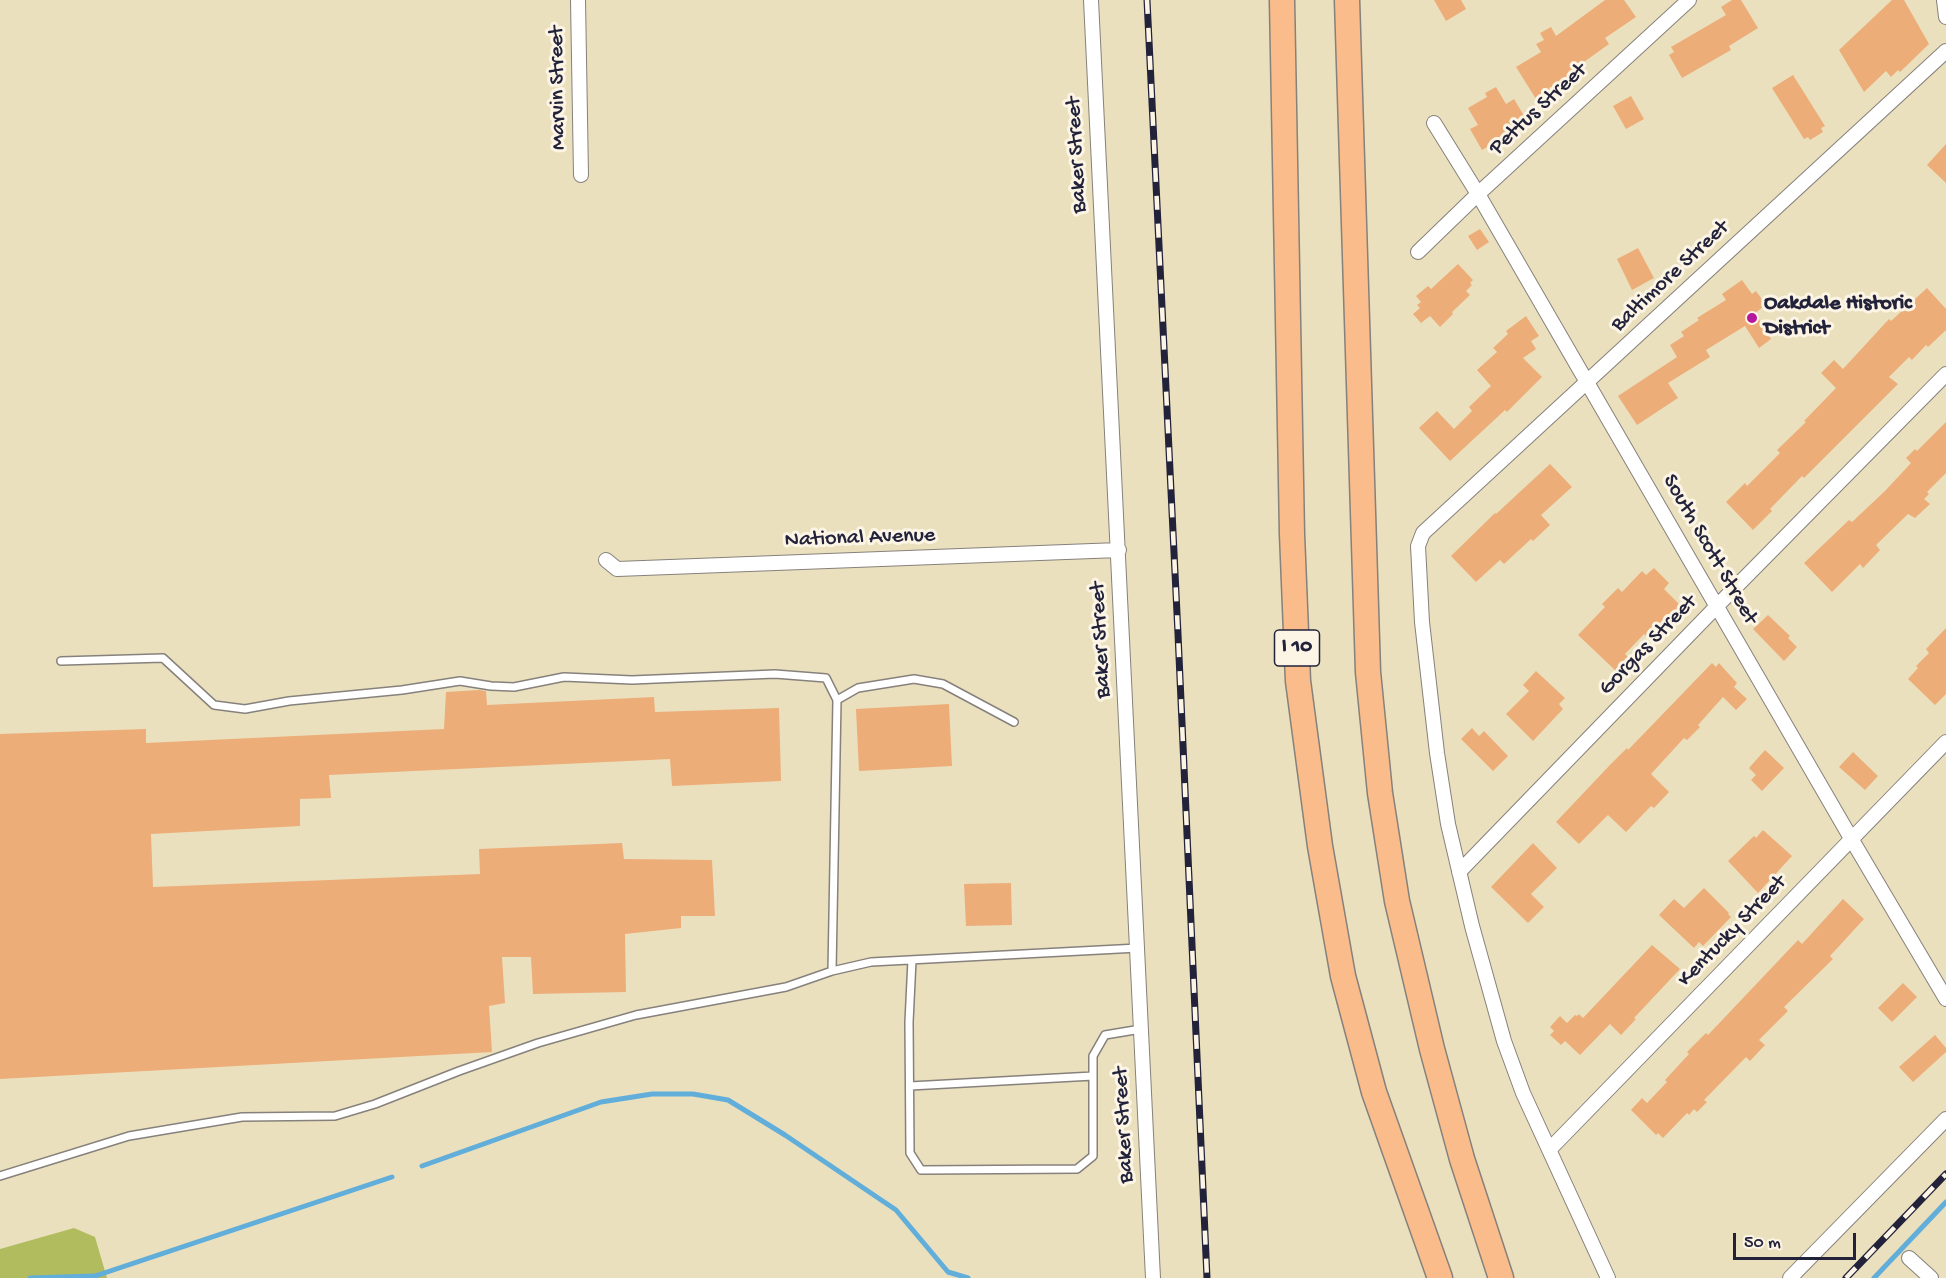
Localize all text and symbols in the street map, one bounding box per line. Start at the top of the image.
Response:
street label: Marvin Street [545,26,573,150]
street label: Pettus Street [1485,58,1593,162]
street label: Baker Street [1062,96,1094,214]
street label: Baltimore Street [1606,215,1736,339]
place label: Oakdale Historic District [1764,292,1912,344]
marker: Oakdale Historic District [1745,311,1759,325]
street label: South Scott Street [1655,470,1763,630]
street label: National Avenue [784,523,936,555]
street label: Baker Street [1086,581,1118,699]
street label: Gorgas Street [1594,590,1704,702]
road number: I 10 [1274,630,1320,666]
street label: Kentucky Street [1673,871,1793,993]
street label: Baker Street [1109,1066,1141,1184]
scale bar [1736,1221,1859,1259]
text: 50 m [1744,1233,1781,1254]

